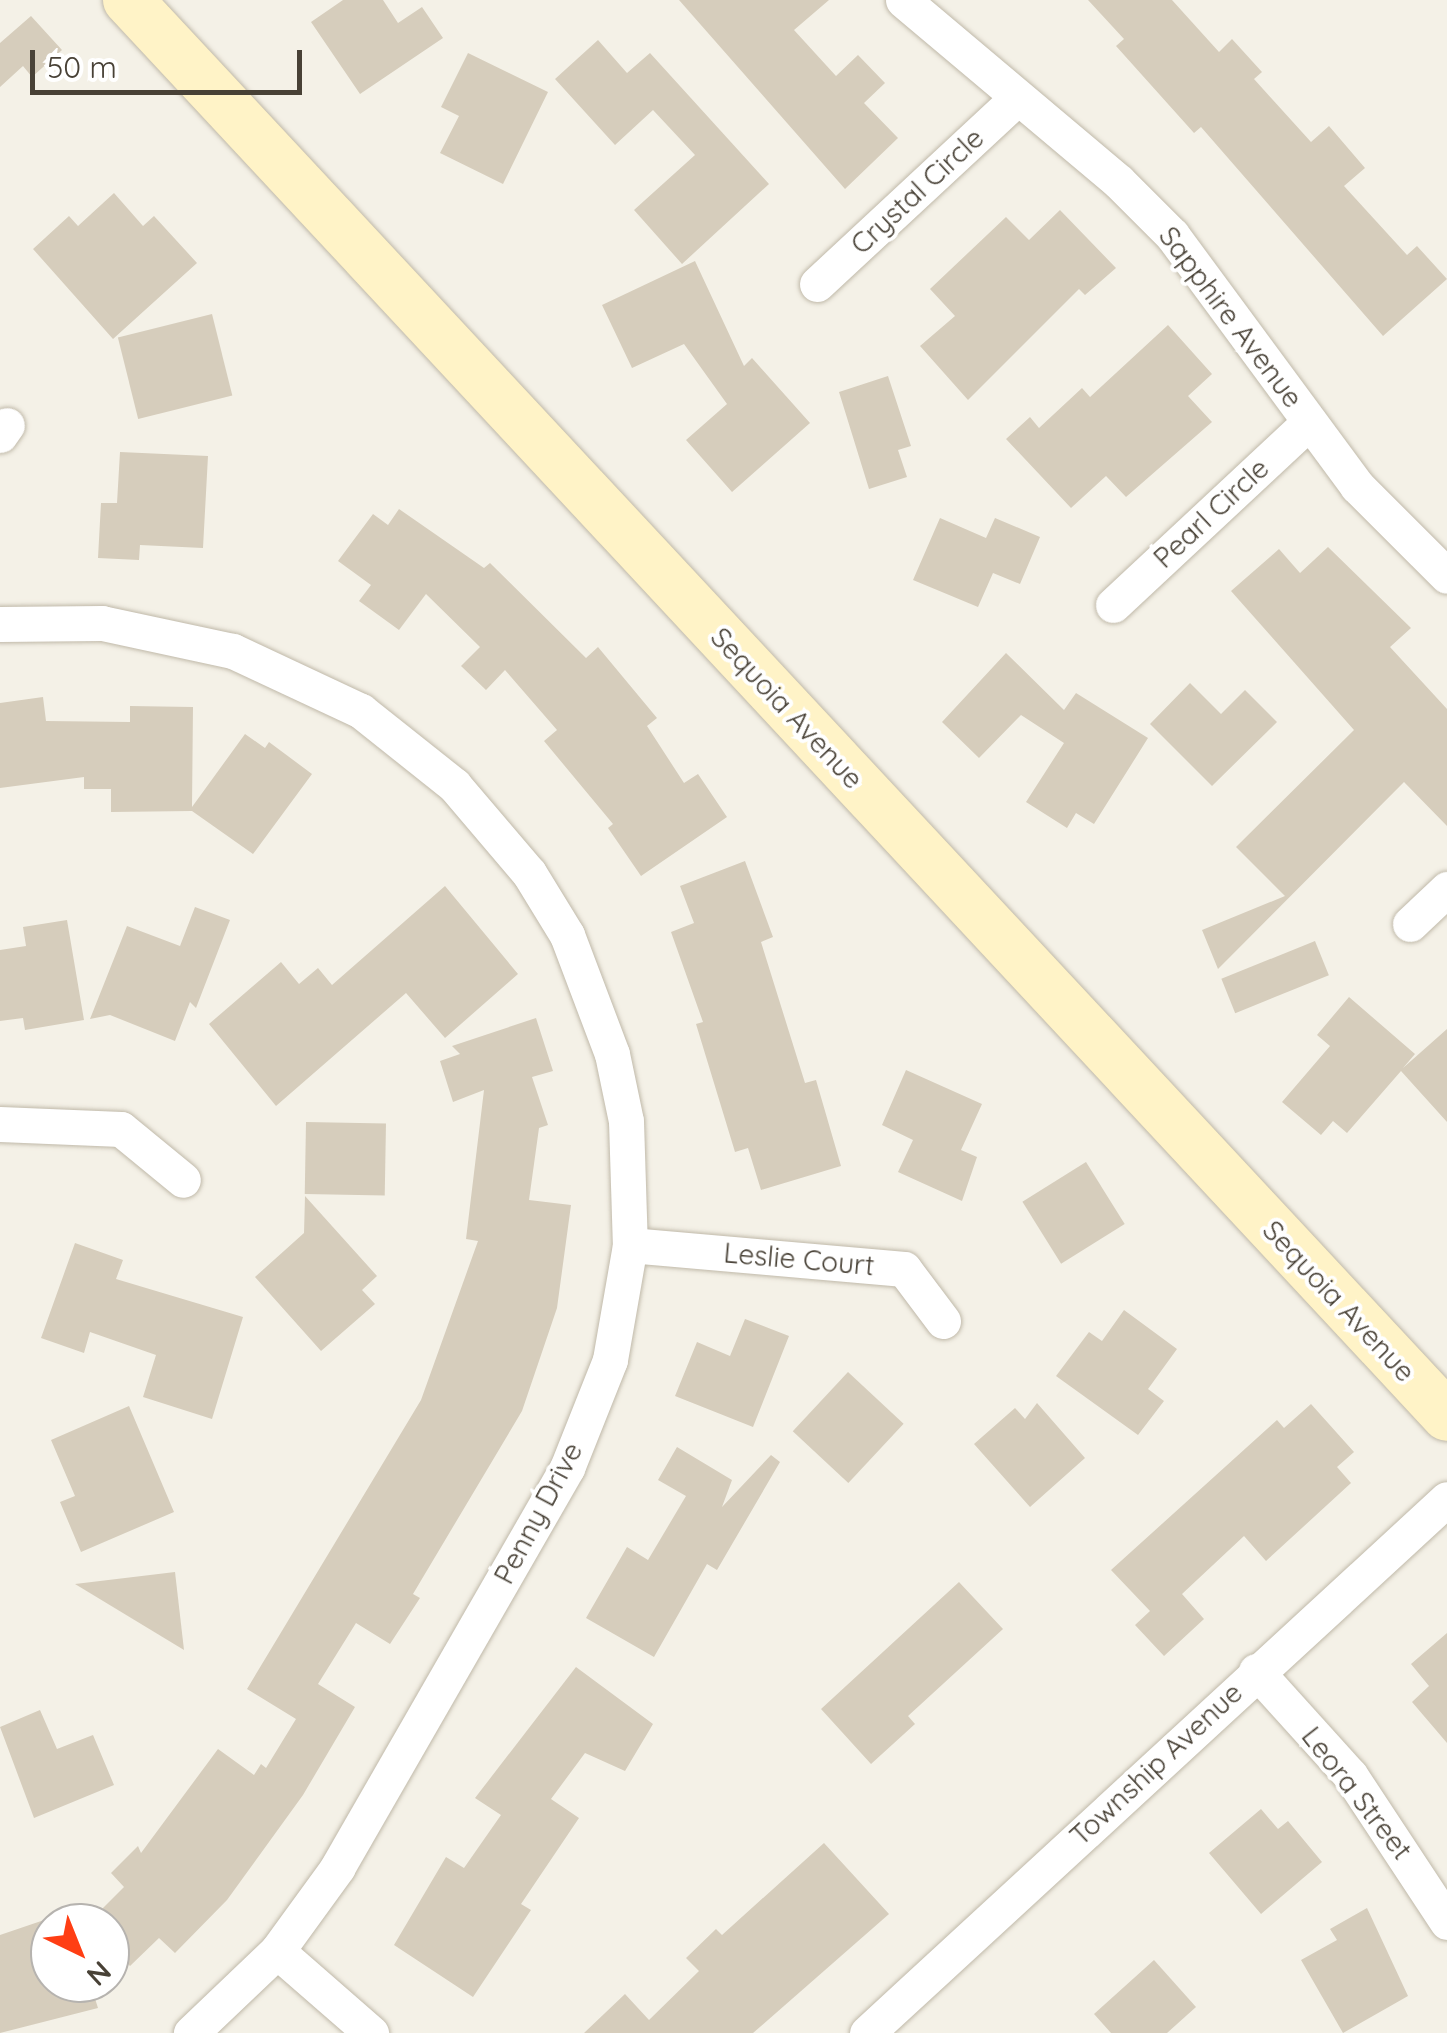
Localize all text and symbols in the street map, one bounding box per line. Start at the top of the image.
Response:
scale bar [35,30,308,92]
text: 50 m [47,48,117,86]
street label: Crystal Circle [844,121,990,261]
street label: Sapphire Avenue [1152,220,1310,414]
street label: Pearl Circle [1146,451,1276,575]
street label: Sequoia Avenue [704,621,870,795]
street label: Sequoia Avenue [1256,1214,1422,1388]
street label: Leslie Court [722,1236,876,1282]
street label: Penny Drive [487,1437,589,1589]
street label: Township Avenue [1063,1676,1249,1852]
street label: Leora Street [1295,1720,1419,1866]
north arrow [30,1903,130,2003]
text: N [80,1954,119,1994]

